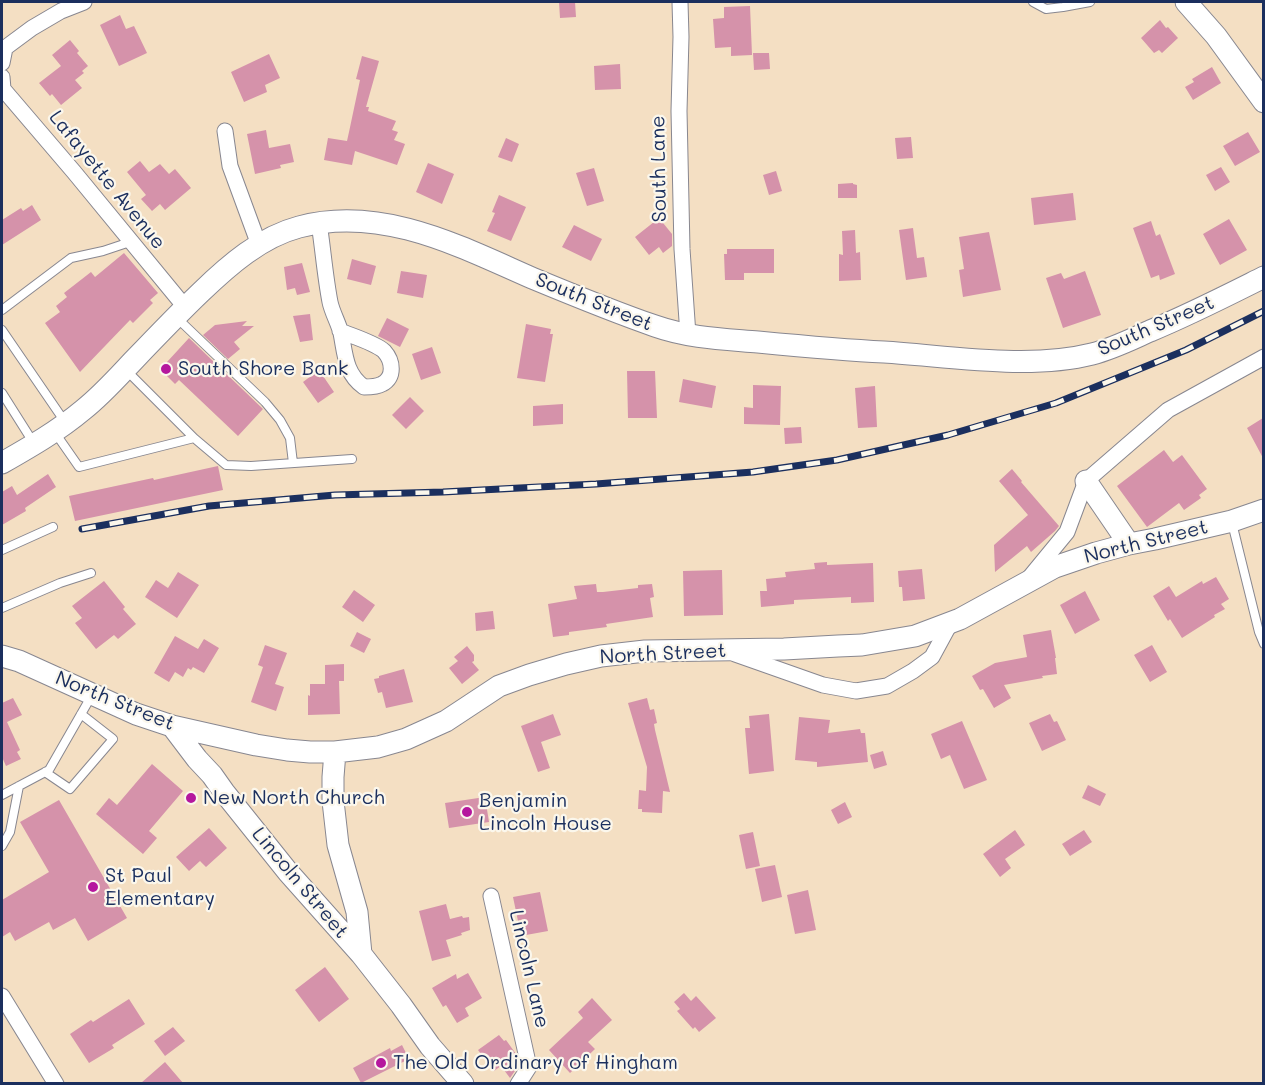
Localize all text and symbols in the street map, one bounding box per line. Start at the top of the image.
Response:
street label: Lafayette Avenue [44,106,170,254]
street label: South Lane [646,115,672,223]
street label: South Street [532,268,656,336]
street label: South Street [1094,291,1218,361]
place label: South Shore Bank [178,357,348,381]
marker: South Shore Bank [159,362,173,376]
street label: North Street [1082,515,1210,569]
street label: North Street [599,639,727,669]
street label: North Street [52,666,178,736]
place label: New North Church [203,786,385,810]
place label: Benjamin Lincoln House [479,789,612,836]
marker: New North Church [184,791,198,805]
marker: Benjamin Lincoln House [460,805,474,819]
street label: Lincoln Street [247,823,353,943]
place label: St Paul Elementary [105,864,215,911]
marker: St Paul Elementary [86,880,100,894]
street label: Lincoln Lane [504,908,554,1030]
place label: The Old Ordinary of Hingham [393,1051,678,1075]
marker: The Old Ordinary of Hingham [374,1056,388,1070]

